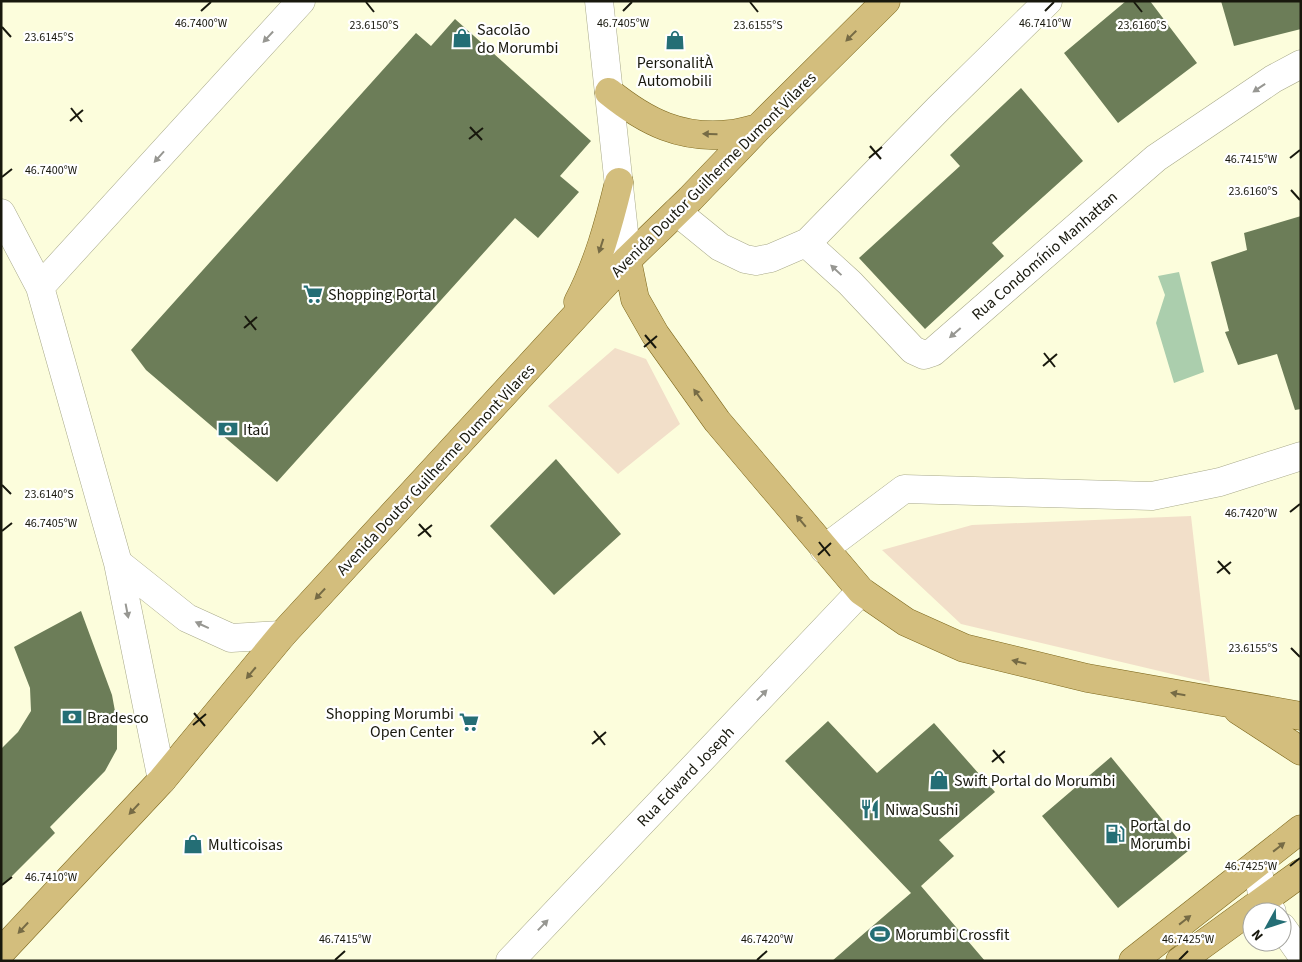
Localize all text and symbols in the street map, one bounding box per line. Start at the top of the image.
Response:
text: 46.7400°W [175,15,228,32]
text: 46.7405°W [597,15,650,32]
text: 46.7410°W [1019,15,1072,32]
text: 23.6150°S [349,17,399,34]
text: 23.6155°S [733,17,783,34]
text: 23.6160°S [1117,17,1167,34]
place label: Sacolão do Morumbi [477,19,558,59]
shop icon: Sacolão do Morumbi [451,27,473,49]
text: 23.6145°S [24,29,74,46]
shop icon: PersonalitÀ Automobili [664,29,686,51]
one-way arrow [845,30,857,42]
one-way arrow [262,31,274,43]
place label: PersonalitÀ Automobili [637,52,714,92]
street label: Avenida Doutor Guilherme Dumont Vilares [606,67,821,282]
one-way arrow [1252,84,1265,93]
one-way arrow [702,130,718,138]
one-way arrow [153,151,164,164]
text: 46.7415°W [1225,151,1278,168]
text: 46.7400°W [25,162,78,179]
text: 23.6160°S [1228,183,1278,200]
street label: Rua Condomínio Manhattan [967,186,1122,325]
one-way arrow [597,238,605,253]
one-way arrow [831,264,843,276]
supermarket icon: Shopping Portal [302,283,324,305]
place label: Shopping Portal [328,284,436,306]
one-way arrow [950,327,962,339]
street label: Avenida Doutor Guilherme Dumont Vilares [332,359,540,580]
one-way arrow [693,389,704,402]
bank icon: Itaú [217,418,239,440]
place label: Itaú [243,419,269,441]
text: 23.6140°S [24,486,74,503]
text: 46.7420°W [1225,505,1278,522]
text: 46.7405°W [25,515,78,532]
one-way arrow [796,515,807,527]
one-way arrow [314,588,326,600]
one-way arrow [124,603,132,619]
one-way arrow [195,621,209,629]
text: 23.6155°S [1228,640,1278,657]
one-way arrow [1012,658,1027,666]
one-way arrow [246,666,257,679]
one-way arrow [756,689,768,701]
one-way arrow [1170,690,1186,698]
place label: Shopping Morumbi Open Center [326,703,454,743]
bank icon: Bradesco [61,706,83,728]
place label: Bradesco [87,707,149,729]
supermarket icon: Shopping Morumbi Open Center [458,711,480,733]
street label: Rua Edward Joseph [632,722,739,832]
shop icon: Swift Portal do Morumbi [928,769,950,791]
place label: Swift Portal do Morumbi [954,770,1115,792]
restaurant icon: Niwa Sushi [859,798,881,820]
place label: Niwa Sushi [885,799,959,821]
one-way arrow [128,803,140,815]
place label: Portal do Morumbi [1130,815,1191,855]
fuel station icon: Portal do Morumbi [1104,823,1126,845]
shop icon: Multicoisas [182,833,204,855]
place label: Multicoisas [208,834,283,856]
one-way arrow [1272,841,1285,852]
text: 46.7425°W [1225,858,1278,875]
text: 46.7410°W [25,869,78,886]
north arrow [1242,902,1292,952]
one-way arrow [1178,915,1191,926]
one-way arrow [537,920,549,932]
one-way arrow [17,922,29,934]
sports icon: Morumbi Crossfit [869,923,891,945]
place label: Morumbi Crossfit [895,924,1010,946]
text: N [1247,925,1268,945]
text: 46.7415°W [319,931,372,948]
text: 46.7420°W [741,931,794,948]
text: 46.7425°W [1162,931,1215,948]

